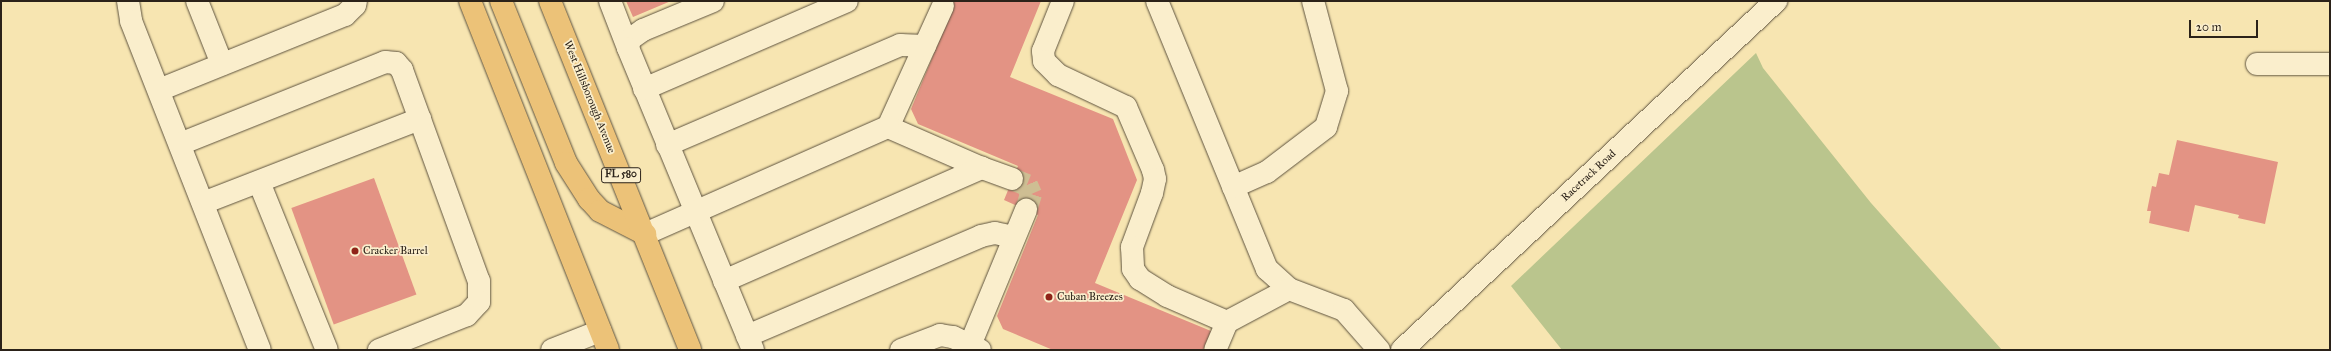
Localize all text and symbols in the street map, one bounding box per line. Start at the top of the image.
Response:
scale bar [2191,12,2260,38]
text: 20 m [2196,20,2222,34]
street label: West Hillsborough Avenue [560,39,618,155]
street label: Racetrack Road [1559,147,1619,205]
road number: FL 580 [601,167,641,183]
place label: Cracker Barrel [363,244,428,258]
marker: Cracker Barrel [350,246,360,256]
place label: Cuban Breezes [1057,290,1123,304]
marker: Cuban Breezes [1044,292,1054,302]

